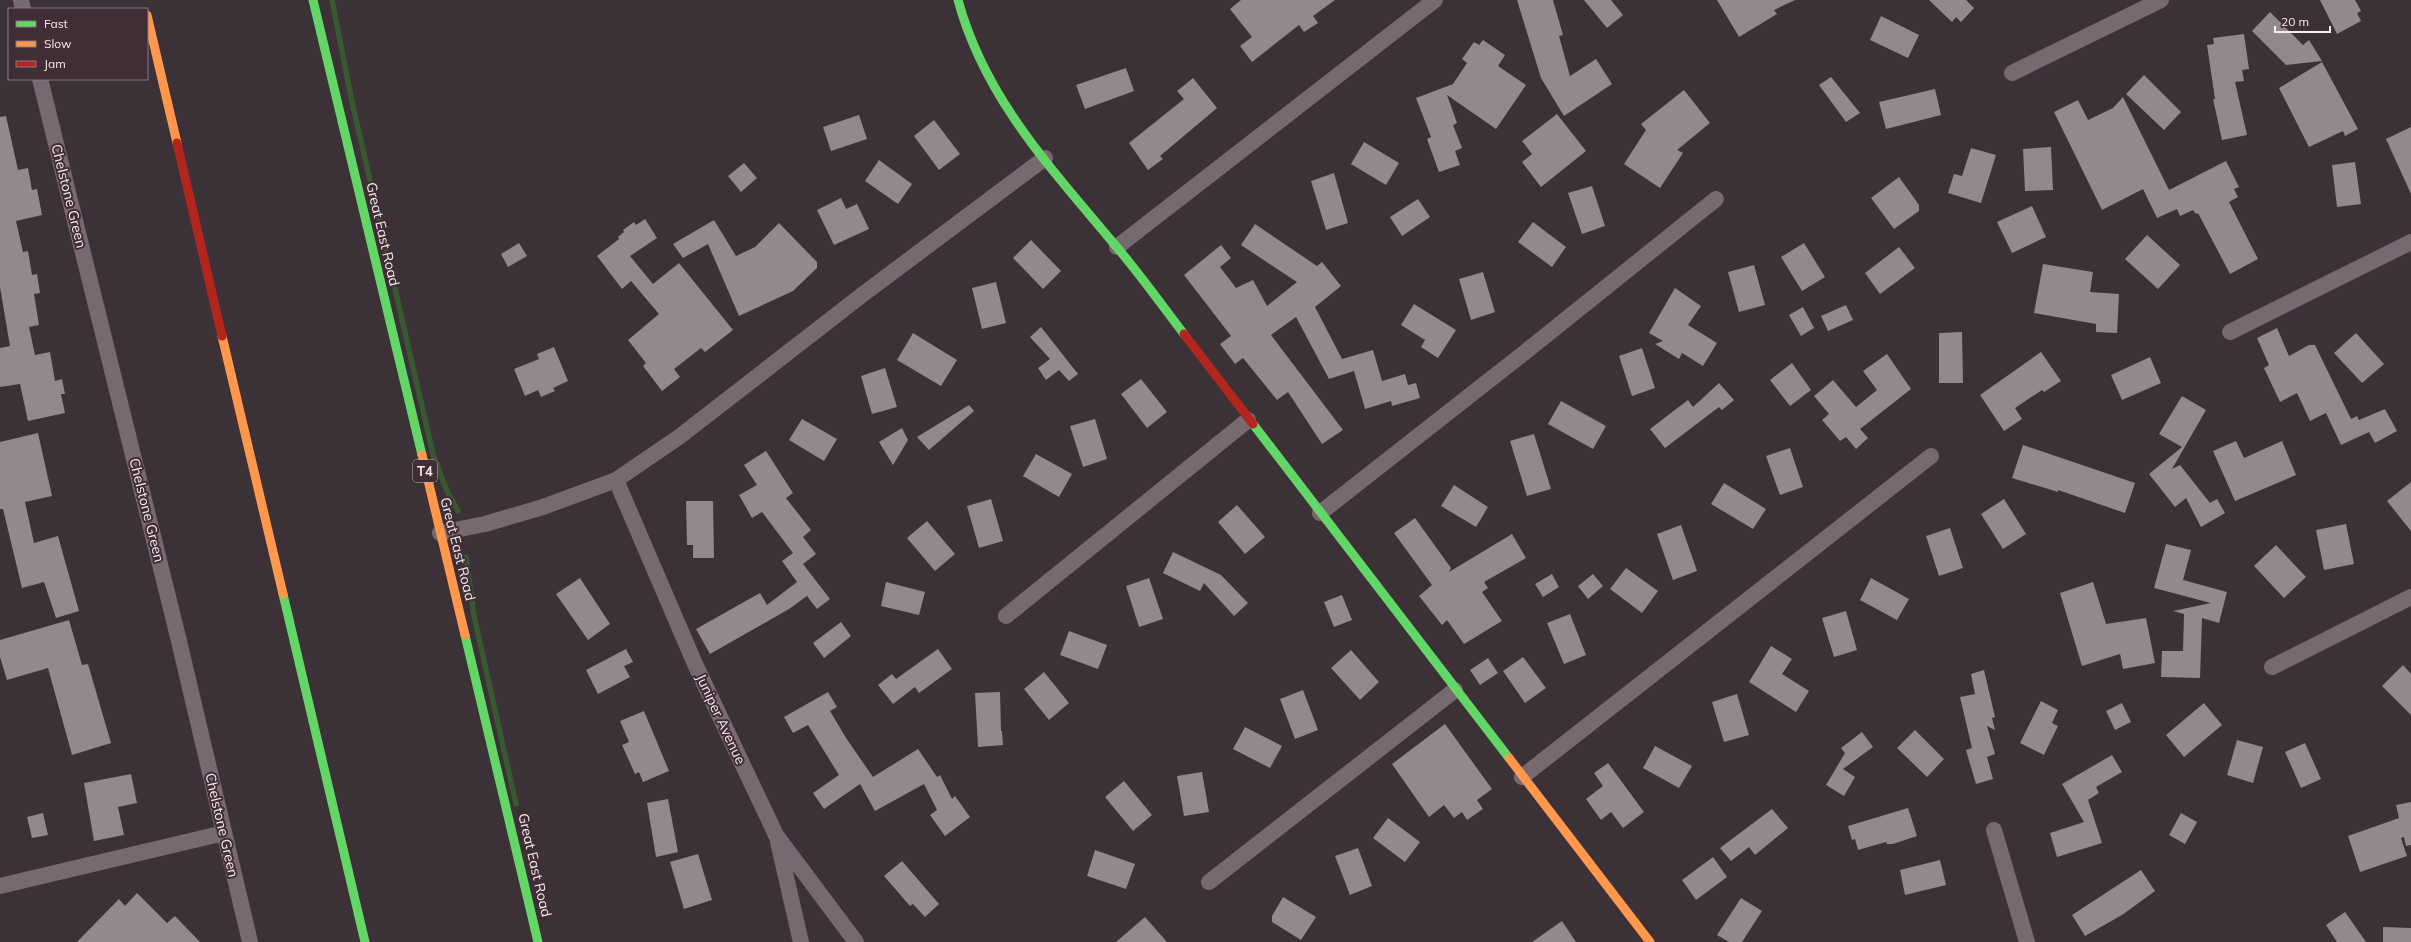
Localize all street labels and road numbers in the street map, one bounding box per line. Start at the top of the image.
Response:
street label: Chelstone Green [47,142,91,250]
street label: Great East Road [362,180,404,288]
street label: Chelstone Green [125,456,169,564]
road number: T4 [413,460,437,482]
street label: Great East Road [436,495,480,603]
street label: Juniper Avenue [692,671,750,767]
street label: Chelstone Green [201,771,243,879]
street label: Great East Road [514,811,556,919]

